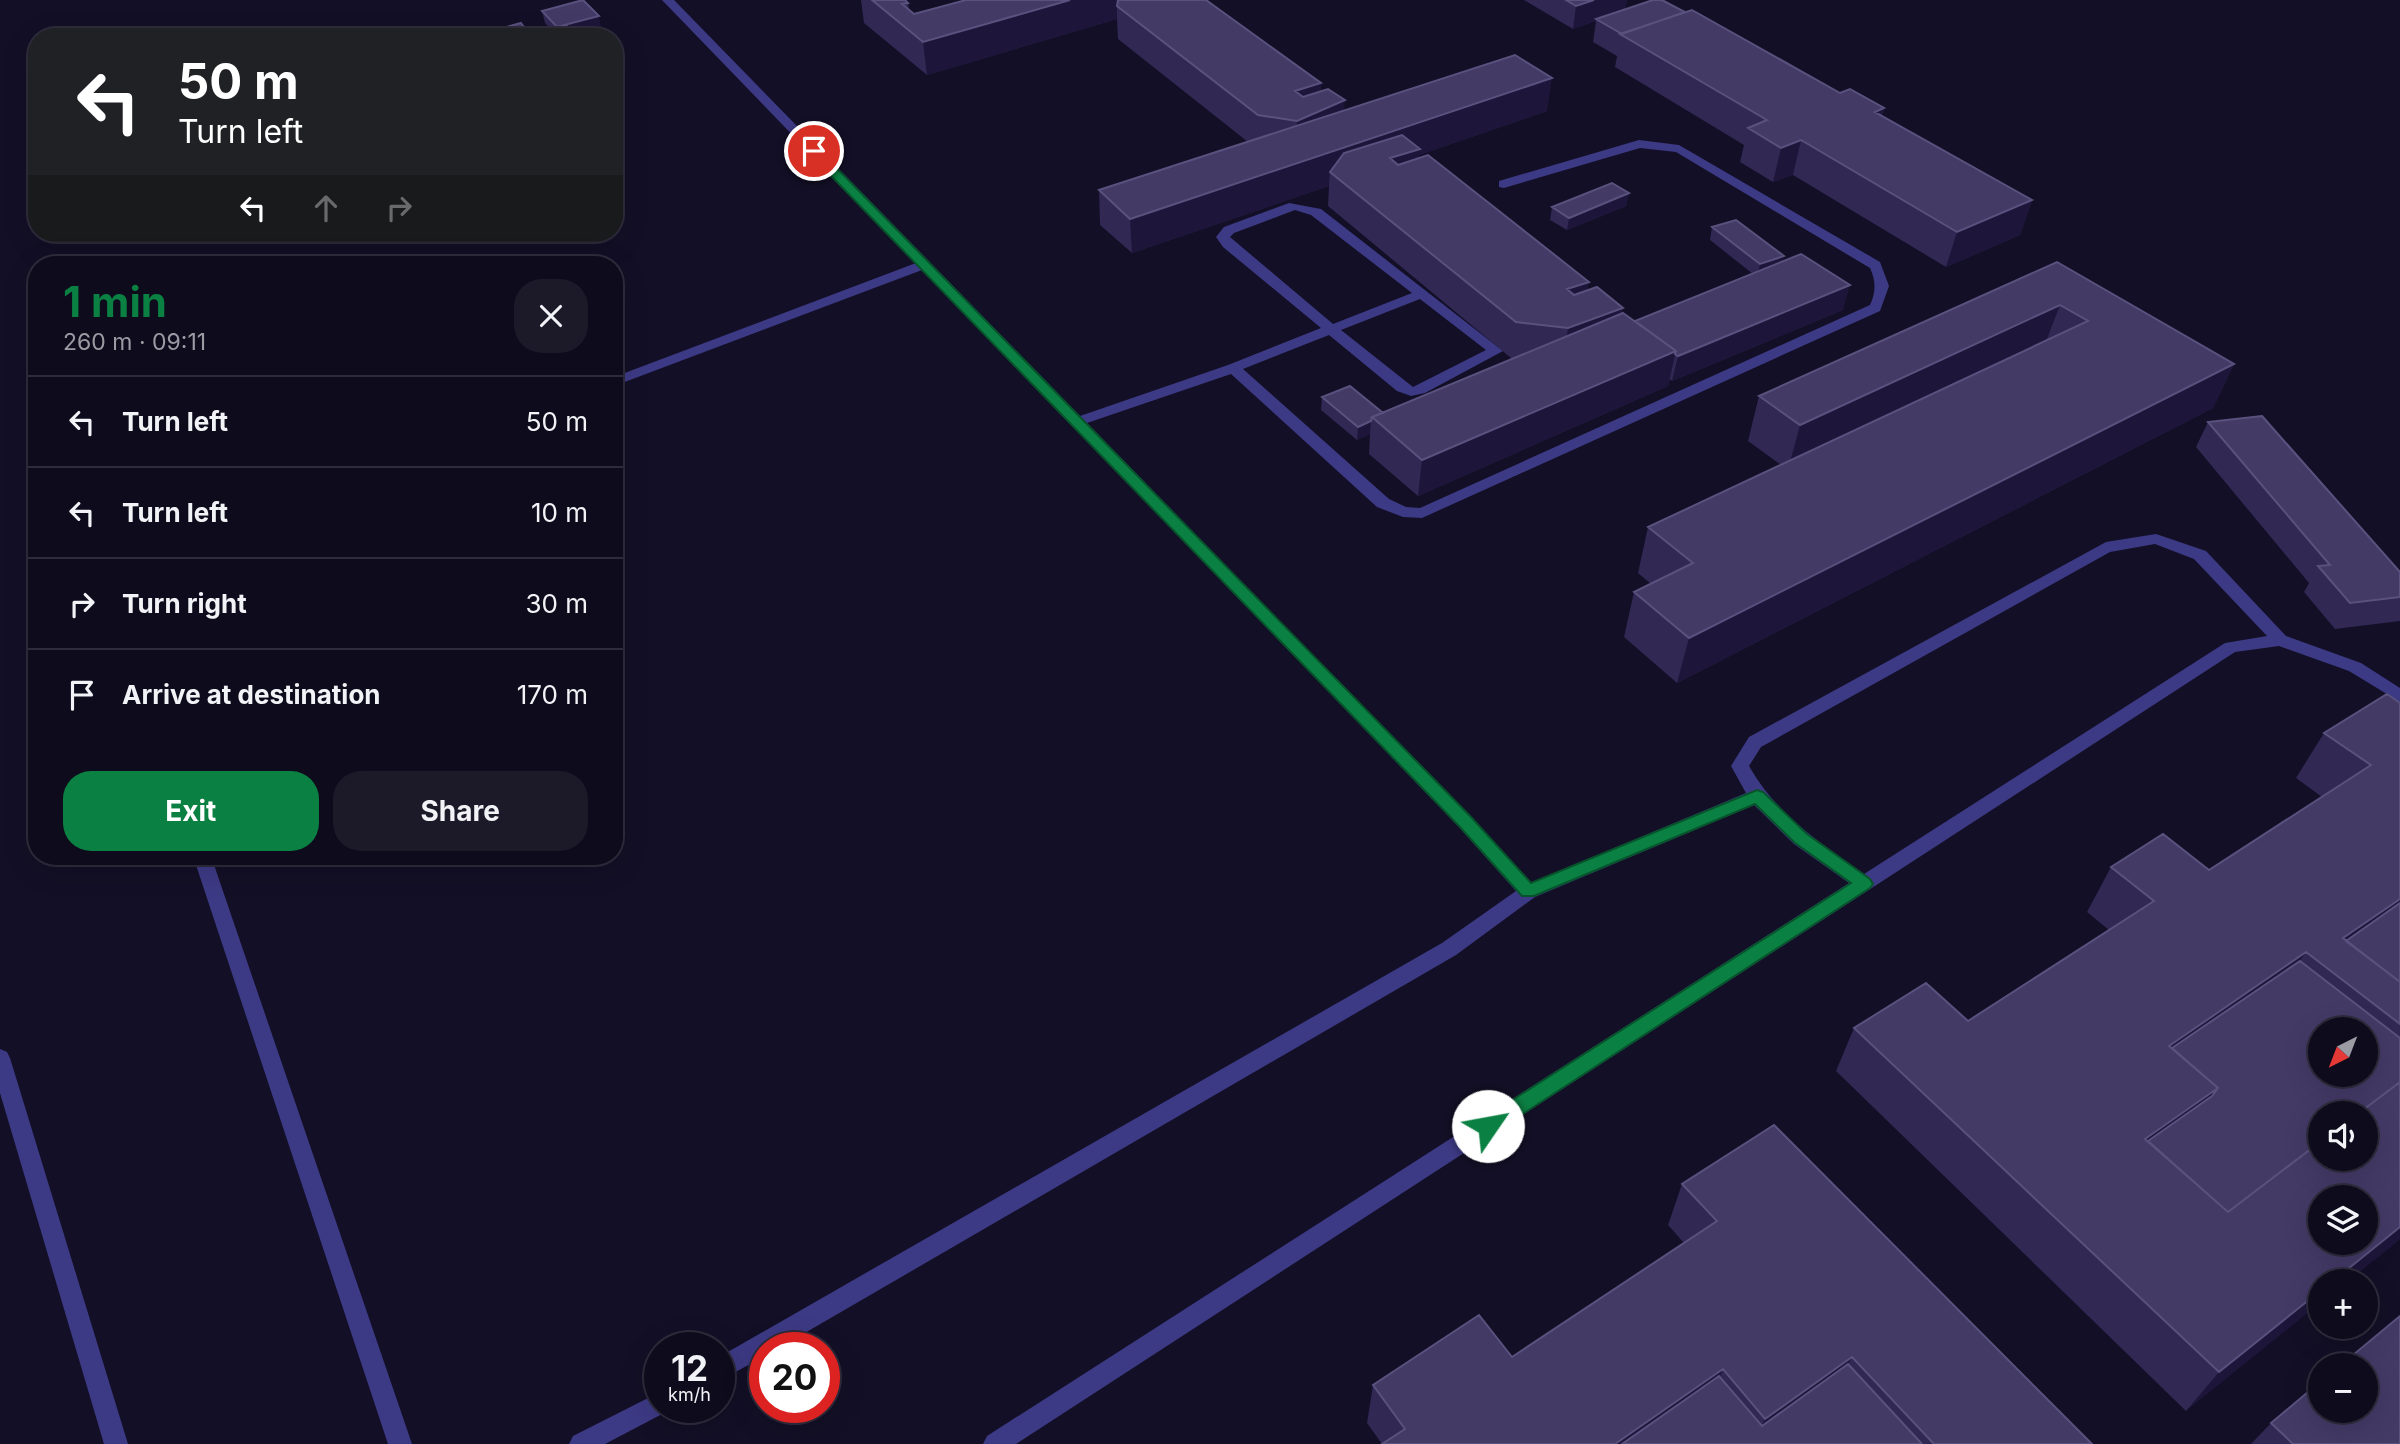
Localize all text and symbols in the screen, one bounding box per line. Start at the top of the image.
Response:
text: 50 m [178,52,299,111]
icon: left [63,56,154,147]
text: Turn left [178,112,303,151]
pin [784,121,844,181]
icon: arrive [795,132,833,170]
icon: left [234,189,272,227]
icon: ahead [307,189,345,227]
icon: right [380,189,418,227]
text: 1 min [63,276,167,327]
button: close [514,279,588,353]
text: 260 m · 09:11 [63,328,206,356]
icon: left [63,403,101,441]
text: Turn left [122,406,228,437]
text: 50 m [526,406,588,437]
icon: left [63,494,101,532]
text: Turn left [122,497,228,528]
text: 10 m [531,497,588,528]
icon: right [63,585,101,623]
text: Turn right [122,588,247,619]
text: 30 m [525,588,588,619]
icon: arrive [63,676,101,714]
text: Arrive at destination [122,679,381,710]
text: 170 m [517,679,588,710]
button: Exit [63,771,319,851]
button: Share [333,771,588,851]
north arrow [2308,1017,2378,1087]
map controls [2308,1017,2378,1423]
position arrow [1451,1089,1525,1163]
button: sound [2308,1101,2378,1171]
button: layers [2308,1185,2378,1255]
button: + [2308,1269,2378,1339]
speed limit sign: 20 [749,1332,840,1423]
text: 12 [671,1347,708,1389]
button: − [2308,1353,2378,1423]
text: km/h [668,1384,711,1405]

